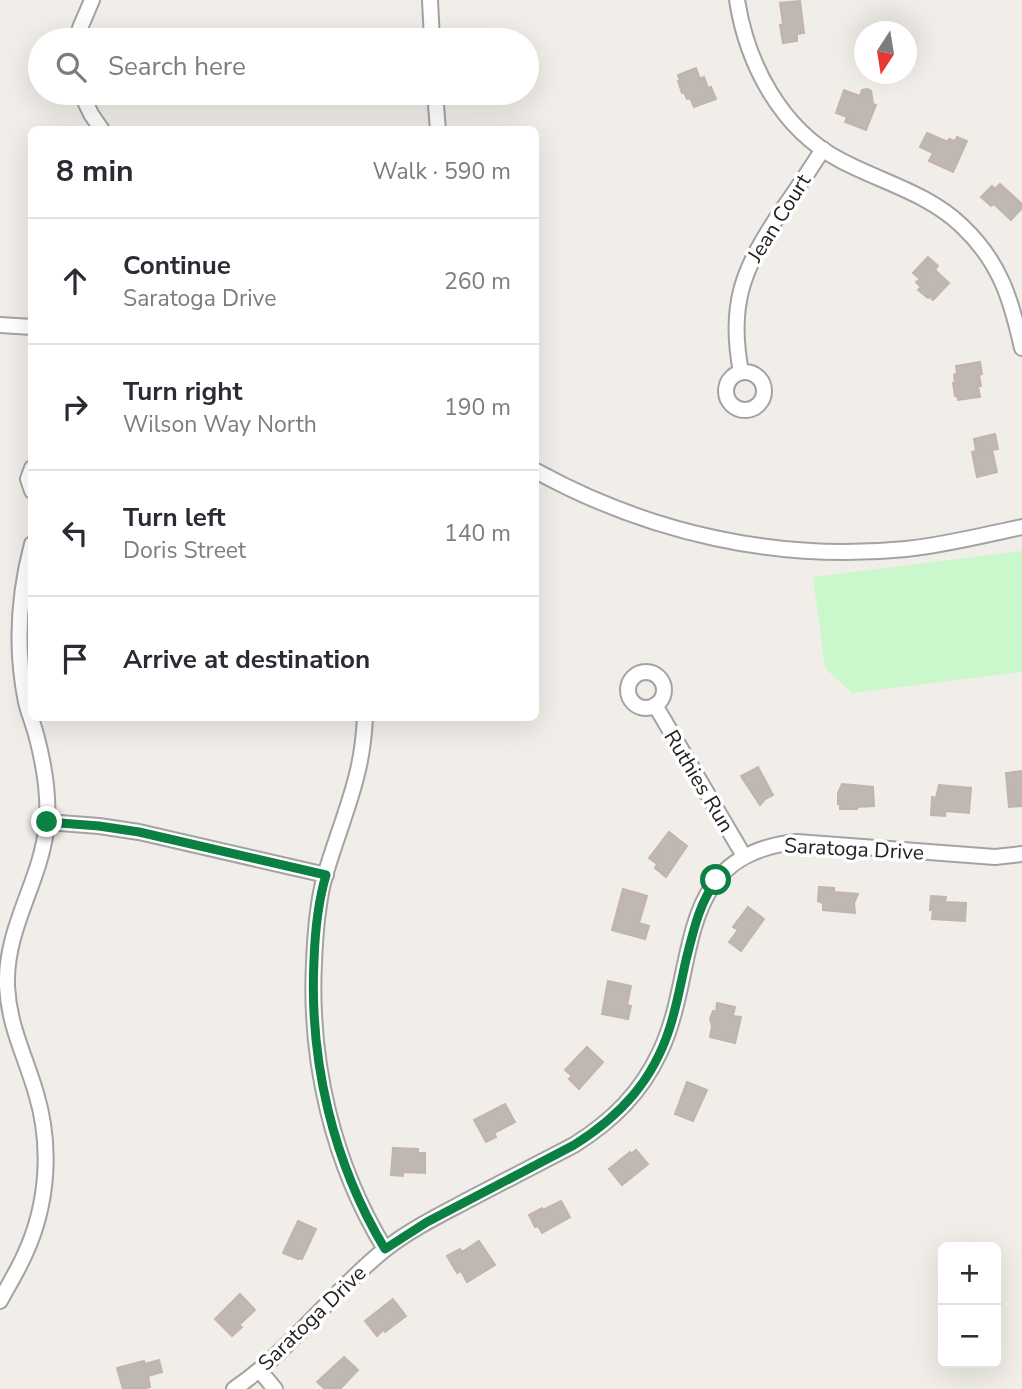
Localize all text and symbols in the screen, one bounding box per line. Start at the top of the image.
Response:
north arrow [854,21,917,84]
search box [28,28,539,105]
icon: search [52,48,90,86]
text: Search here [108,49,246,84]
text: 8 min [56,151,134,192]
text: Walk · 590 m [372,156,511,187]
street label: Jean Court [740,168,817,268]
text: Continue [123,248,231,283]
icon: ahead [56,262,94,300]
text: 260 m [444,266,511,297]
text: Saratoga Drive [123,283,277,314]
text: Turn right [123,374,242,409]
icon: right [56,388,94,426]
text: 190 m [444,392,511,423]
text: Wilson Way North [123,409,317,440]
text: Turn left [123,500,226,535]
icon: left [56,514,94,552]
text: 140 m [444,518,511,549]
text: Doris Street [123,535,246,566]
icon: arrive [56,640,94,678]
text: Arrive at destination [123,642,370,677]
street label: Ruthies Run [658,725,740,837]
route end [31,806,62,837]
street label: Saratoga Drive [783,831,925,867]
route start [700,864,731,895]
map controls [938,1242,1001,1368]
button: + [938,1242,1001,1305]
street label: Saratoga Drive [252,1259,372,1377]
button: − [938,1305,1001,1368]

